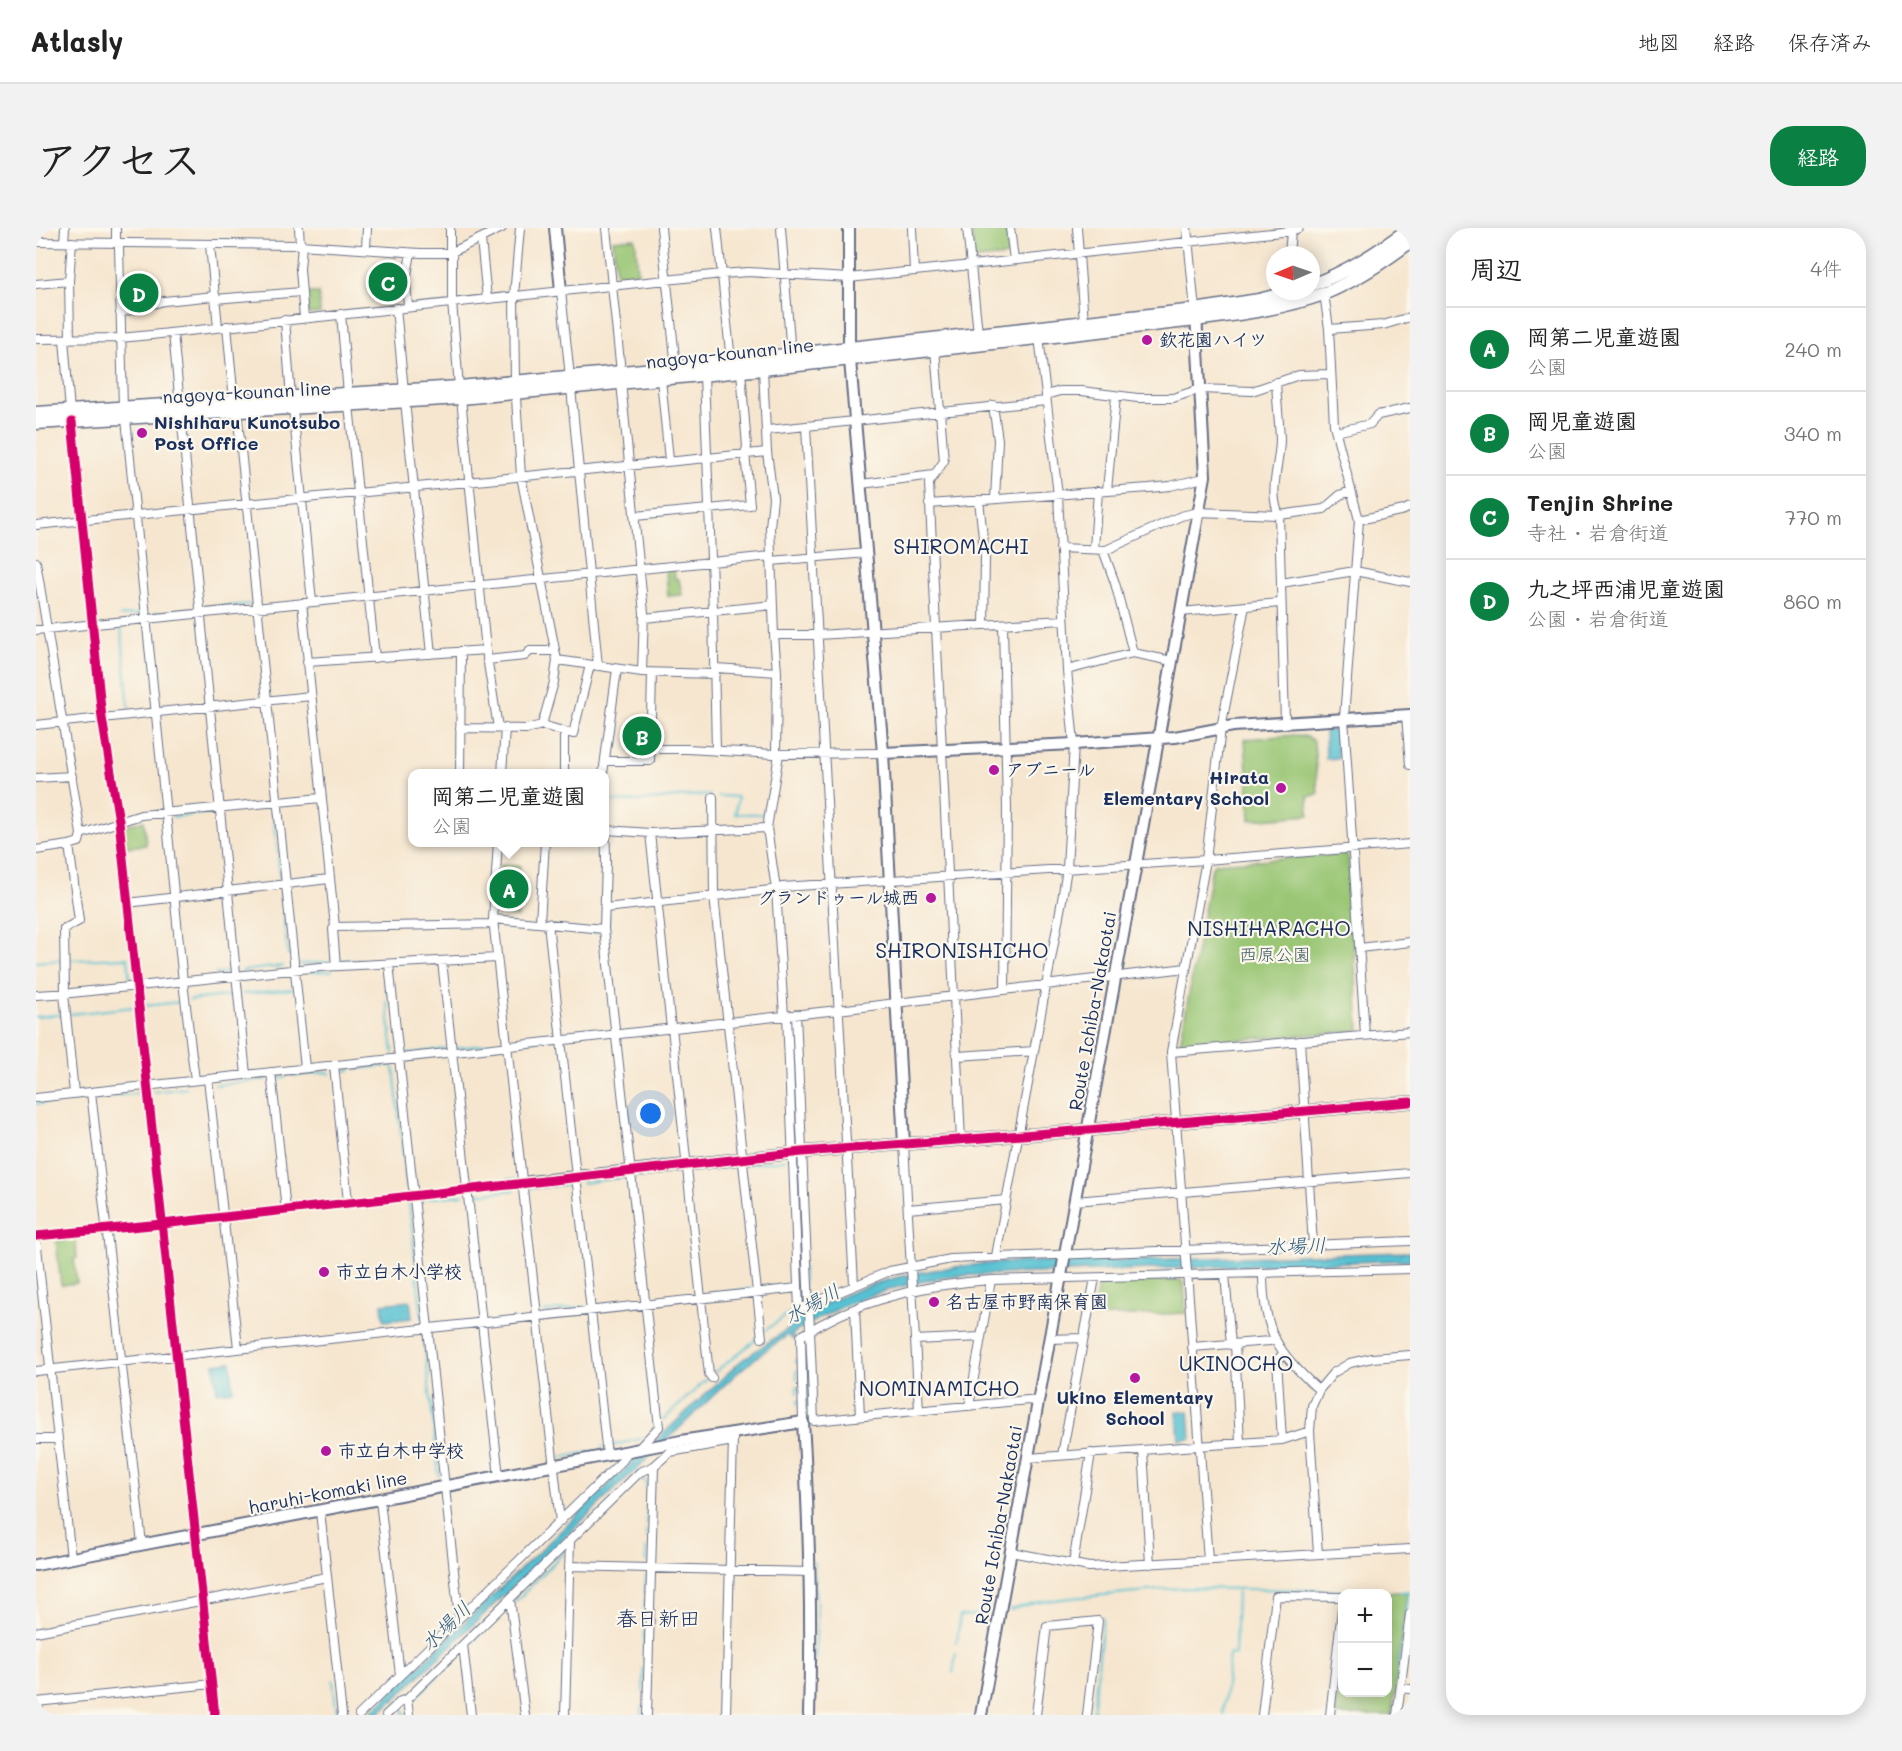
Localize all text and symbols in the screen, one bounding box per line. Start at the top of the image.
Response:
text: Atlasly [30,23,124,59]
text: 地図 [1638,28,1680,55]
text: 経路 [1713,28,1755,55]
text: 保存済み [1788,28,1872,55]
button: 経路 [1770,126,1866,186]
text: アクセス [36,131,201,186]
north arrow [1266,246,1320,300]
text: 周辺 [1470,252,1522,286]
text: 4件 [1810,255,1842,281]
pin: C [368,260,408,304]
pin: D [120,270,158,316]
text: 岡第二児童遊園 [1527,322,1681,351]
place label: 欽花園ハイツ [1159,327,1267,351]
street label: nagoya-kounan line [645,332,815,374]
marker: 欽花園ハイツ [1140,333,1154,347]
text: A [1483,336,1496,362]
text: 240 m [1784,336,1842,362]
text: 公園 [1527,353,1567,379]
street label: nagoya-kounan line [162,376,332,408]
text: 岡児童遊園 [1527,406,1637,435]
place label: Nishiharu Kunotsubo Post Office [154,410,340,455]
text: B [1483,420,1496,446]
text: 340 m [1784,420,1842,446]
marker: Nishiharu Kunotsubo Post Office [135,426,149,440]
text: 公園 [1527,437,1567,463]
text: Tenjin Shrine [1527,488,1673,517]
text: C [1482,504,1497,530]
text: 770 m [1785,504,1842,530]
text: 寺社 · 岩倉街道 [1527,519,1669,545]
district label: SHIROMACHI [893,532,1029,559]
text: 九之坪西浦児童遊園 [1527,574,1725,603]
text: D [1482,588,1497,614]
text: 860 m [1783,588,1842,614]
text: 公園 · 岩倉街道 [1527,605,1669,631]
pin: B [622,714,662,758]
place label: アブニール [1006,757,1095,781]
marker: アブニール [987,763,1001,777]
place label: Hirata Elementary School [1103,765,1269,810]
popup [408,769,609,847]
text: 岡第二児童遊園 [431,781,586,810]
marker: Hirata Elementary School [1274,781,1288,795]
text: 公園 [431,812,471,838]
pin: A [490,866,528,912]
place label: グランドゥール城西 [758,885,919,909]
marker: グランドゥール城西 [924,891,938,905]
street label: Route Ichiba-Nakaotai [1063,909,1121,1112]
district label: NISHIHARACHO [1187,914,1351,941]
district label: SHIRONISHICHO [875,936,1049,963]
park label: 西原公園 [1239,942,1311,966]
your location [636,1099,665,1128]
water label: 水場川 [1266,1231,1326,1259]
place label: 市立白木小学校 [336,1259,462,1283]
marker: 市立白木小学校 [317,1265,331,1279]
water label: 水場川 [779,1277,844,1329]
place label: 名古屋市野南保育園 [946,1289,1108,1313]
marker: 名古屋市野南保育園 [927,1295,941,1309]
district label: UKINOCHO [1179,1349,1293,1376]
marker: Ukino Elementary School [1128,1371,1142,1385]
district label: NOMINAMICHO [859,1374,1019,1401]
place label: Ukino Elementary School [1057,1385,1214,1430]
street label: Route Ichiba-Nakaotai [969,1423,1027,1626]
place label: 市立白木中学校 [338,1438,464,1462]
marker: 市立白木中学校 [319,1444,333,1458]
street label: haruhi-komaki line [246,1465,409,1519]
map controls [1338,1589,1392,1697]
button: + [1338,1589,1392,1643]
water label: 水場川 [415,1595,476,1655]
district label: 春日新田 [616,1604,700,1631]
button: − [1338,1643,1392,1697]

